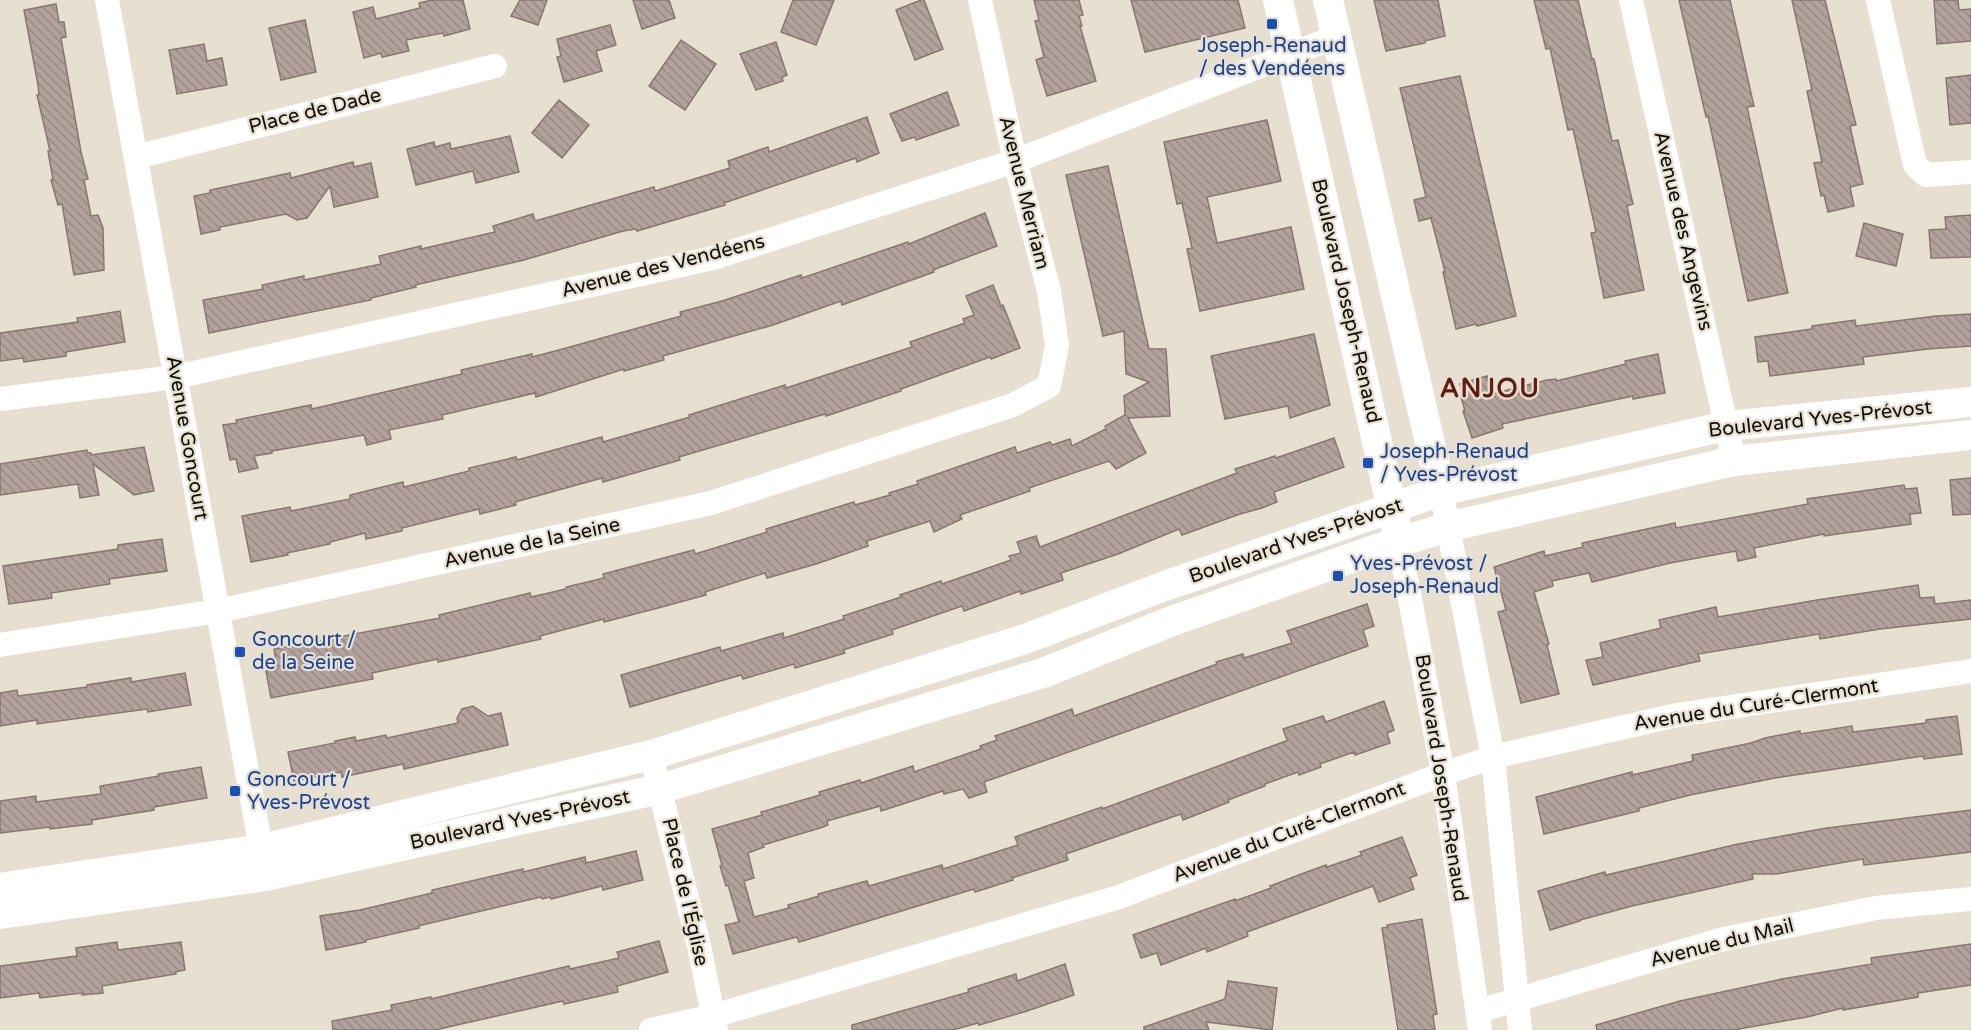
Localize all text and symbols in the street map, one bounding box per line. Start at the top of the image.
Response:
marker: Joseph-Renaud / des Vendéens [1265,17,1279,31]
place label: Joseph-Renaud / des Vendéens [1197,34,1347,81]
street label: Place de Dade [246,83,384,139]
street label: Avenue Merriam [993,114,1055,272]
street label: Avenue des Angevins [1648,129,1718,333]
street label: Boulevard Joseph-Renaud [1306,176,1386,426]
street label: Avenue des Vendéens [559,229,767,303]
street label: Avenue Goncourt [161,354,213,522]
district label: ANJOU [1440,373,1540,404]
street label: Boulevard Yves-Prévost [1707,395,1933,443]
place label: Joseph-Renaud / Yves-Prévost [1380,440,1529,487]
marker: Joseph-Renaud / Yves-Prévost [1361,456,1375,470]
street label: Boulevard Yves-Prévost [1186,493,1406,589]
street label: Avenue de la Seine [442,513,622,573]
place label: Yves-Prévost / Joseph-Renaud [1350,552,1499,599]
marker: Yves-Prévost / Joseph-Renaud [1331,569,1345,583]
place label: Goncourt / de la Seine [252,628,356,675]
marker: Goncourt / de la Seine [233,645,247,659]
street label: Boulevard Joseph-Renaud [1410,653,1472,903]
street label: Avenue du Curé-Clermont [1632,674,1880,736]
place label: Goncourt / Yves-Prévost [247,768,371,815]
street label: Avenue du Curé-Clermont [1169,776,1409,888]
marker: Goncourt / Yves-Prévost [228,784,242,798]
street label: Boulevard Yves-Prévost [408,785,633,855]
street label: Place de l'Église [656,815,715,968]
street label: Avenue du Mail [1648,914,1796,972]

